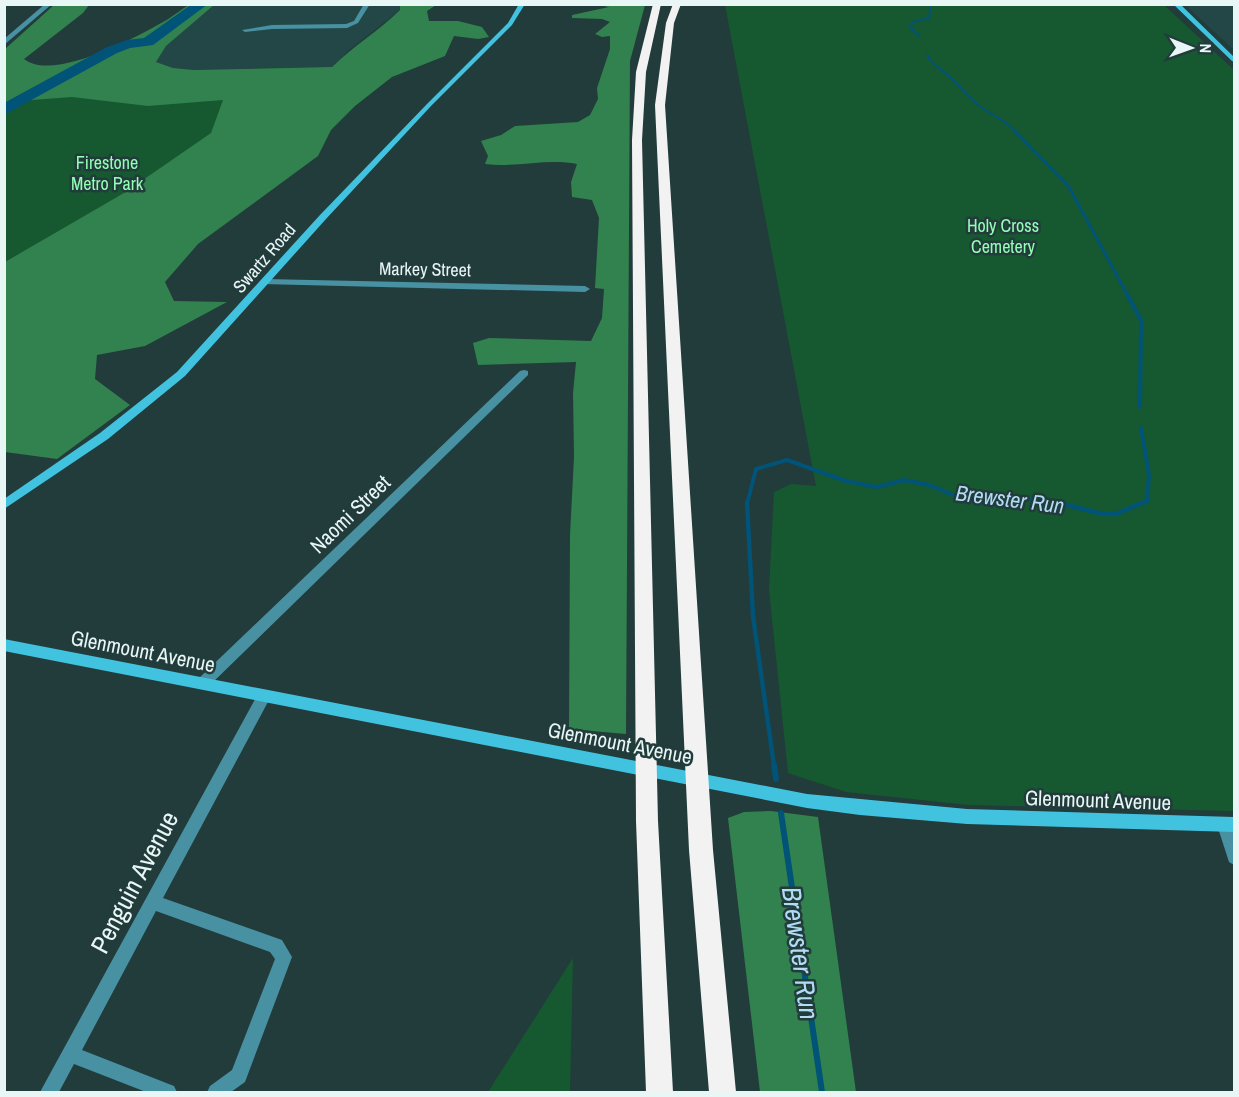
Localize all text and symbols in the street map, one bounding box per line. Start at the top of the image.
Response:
north arrow [1161,18,1221,78]
text: N [1195,43,1217,53]
park label: Firestone Metro Park [71,150,144,196]
park label: Holy Cross Cemetery [967,213,1039,259]
street label: Swartz Road [227,218,301,298]
street label: Markey Street [379,256,471,282]
street label: Naomi Street [303,468,397,560]
water label: Brewster Run [954,477,1066,521]
street label: Glenmount Avenue [68,623,218,679]
street label: Glenmount Avenue [545,715,695,771]
street label: Glenmount Avenue [1024,783,1172,817]
street label: Penguin Avenue [82,805,186,959]
water label: Brewster Run [774,884,828,1022]

